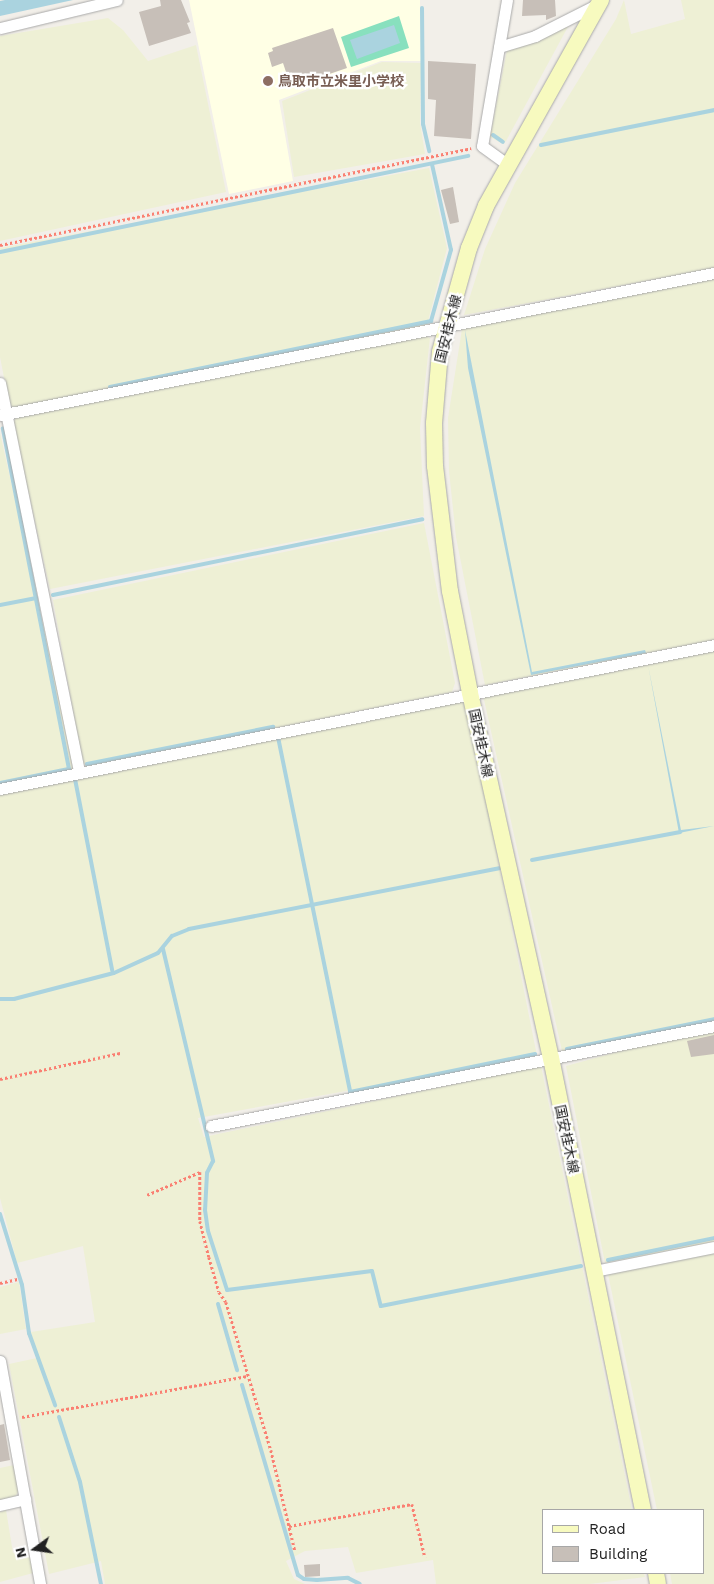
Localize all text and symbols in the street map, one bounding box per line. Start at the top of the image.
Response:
place label: 鳥取市立米里小学校 [278,73,404,89]
marker: 鳥取市立米里小学校 [262,75,274,87]
street label: 国安桂木線 [431,293,465,365]
street label: 国安桂木線 [466,707,496,779]
street label: 国安桂木線 [552,1103,582,1175]
legend [542,1509,704,1574]
text: Road [589,1520,626,1538]
north arrow [10,1524,60,1574]
text: Building [589,1545,647,1563]
text: N [11,1546,29,1560]

